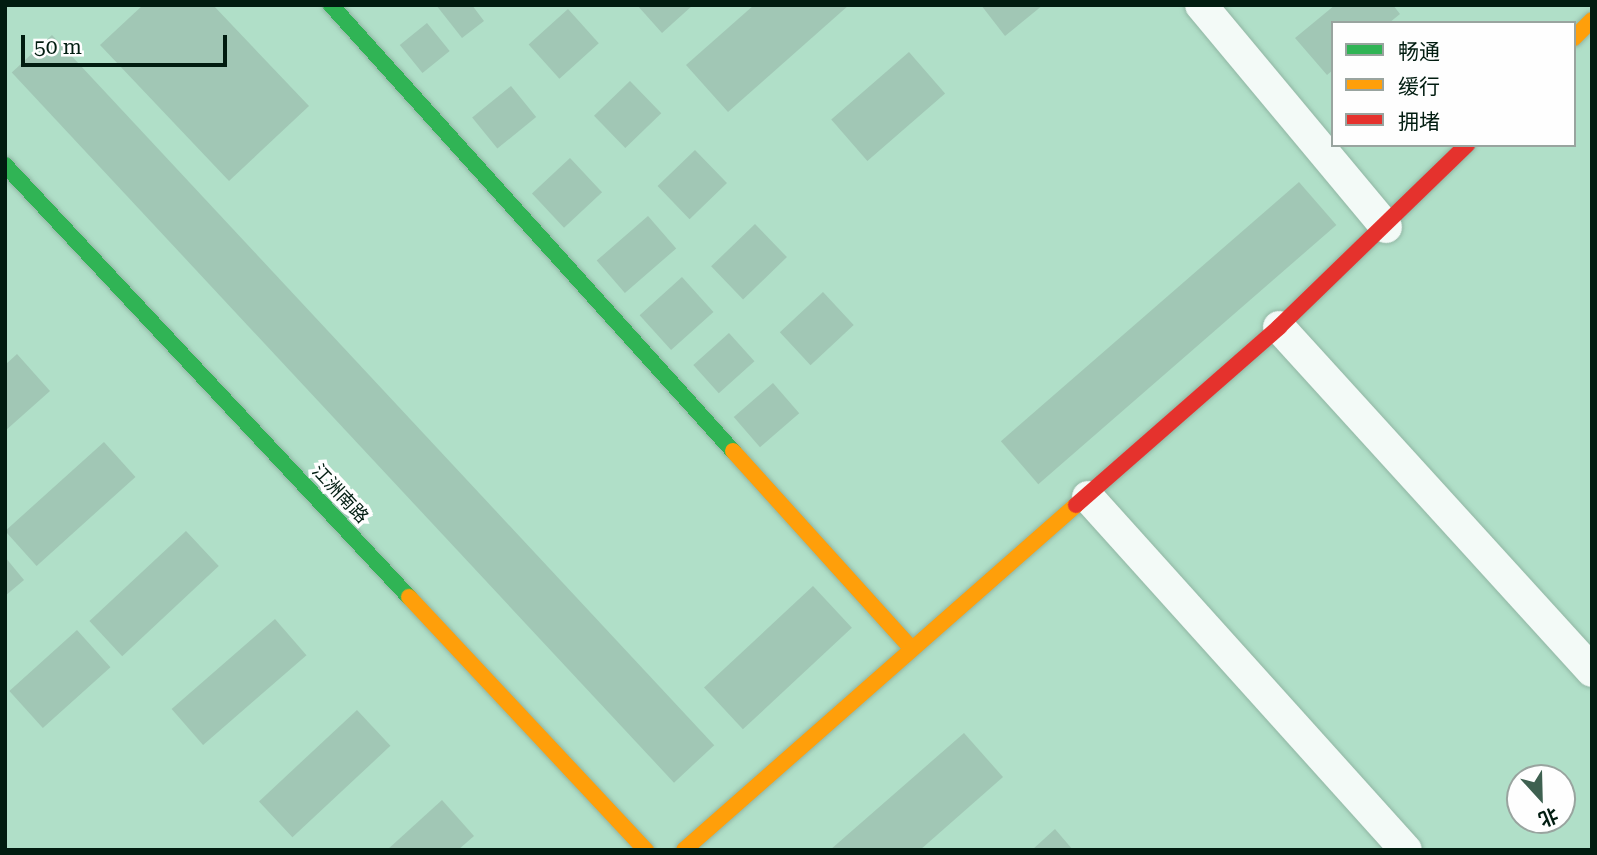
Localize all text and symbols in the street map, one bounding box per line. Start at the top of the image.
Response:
scale bar [24,21,231,65]
legend [1331,21,1576,147]
text: 50 m [34,35,82,59]
text: 畅通 [1398,40,1440,64]
text: 缓行 [1398,75,1440,99]
text: 拥堵 [1398,110,1440,134]
street label: 江洲南路 [308,460,372,528]
north arrow [1506,764,1576,834]
text: 北 [1535,803,1561,831]

